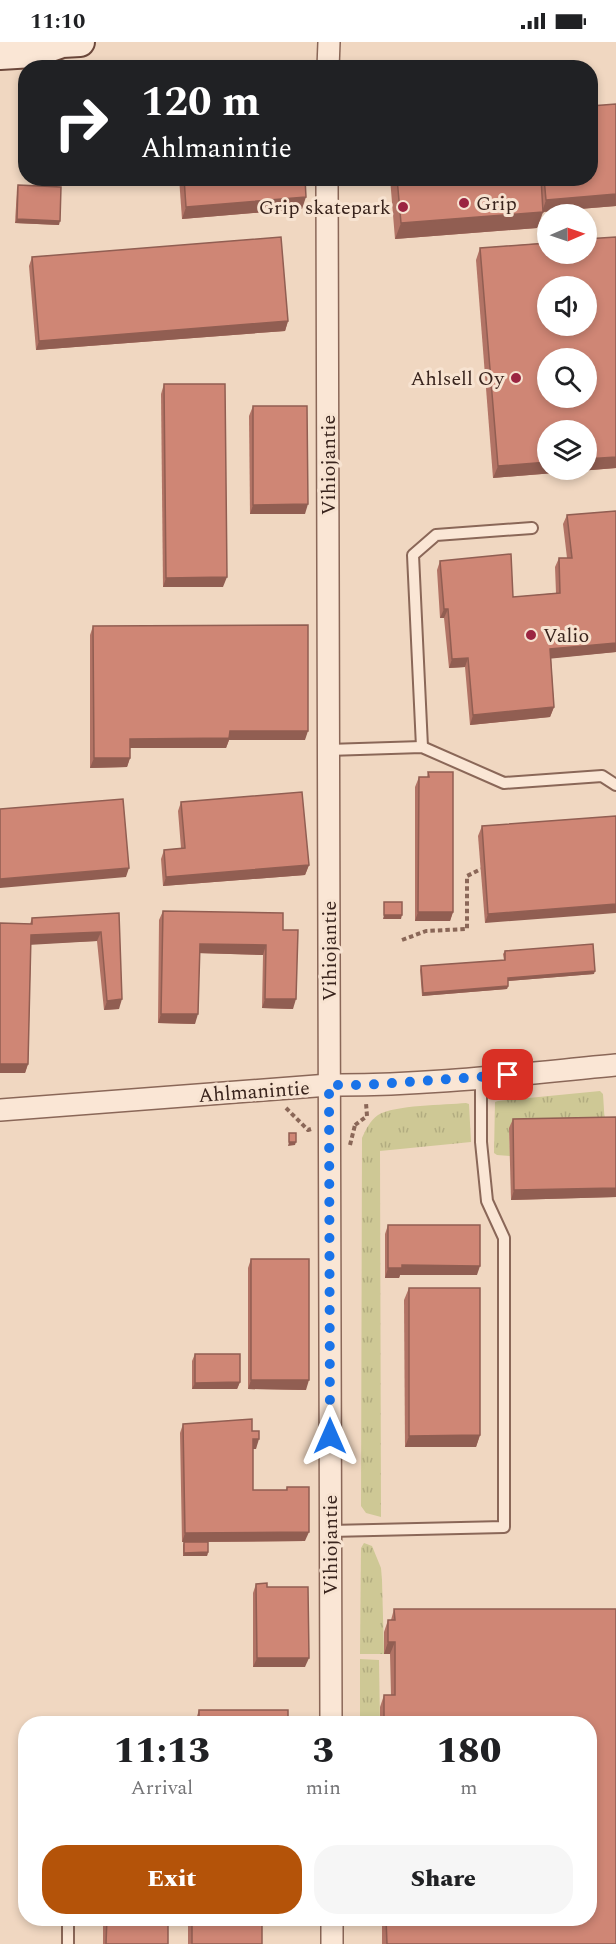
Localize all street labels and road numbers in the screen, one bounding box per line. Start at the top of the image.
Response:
street label: Vihiojantie [314,415,344,515]
street label: Vihiojantie [315,901,345,1001]
street label: Ahlmanintie [197,1073,311,1111]
street label: Vihiojantie [316,1495,346,1595]

